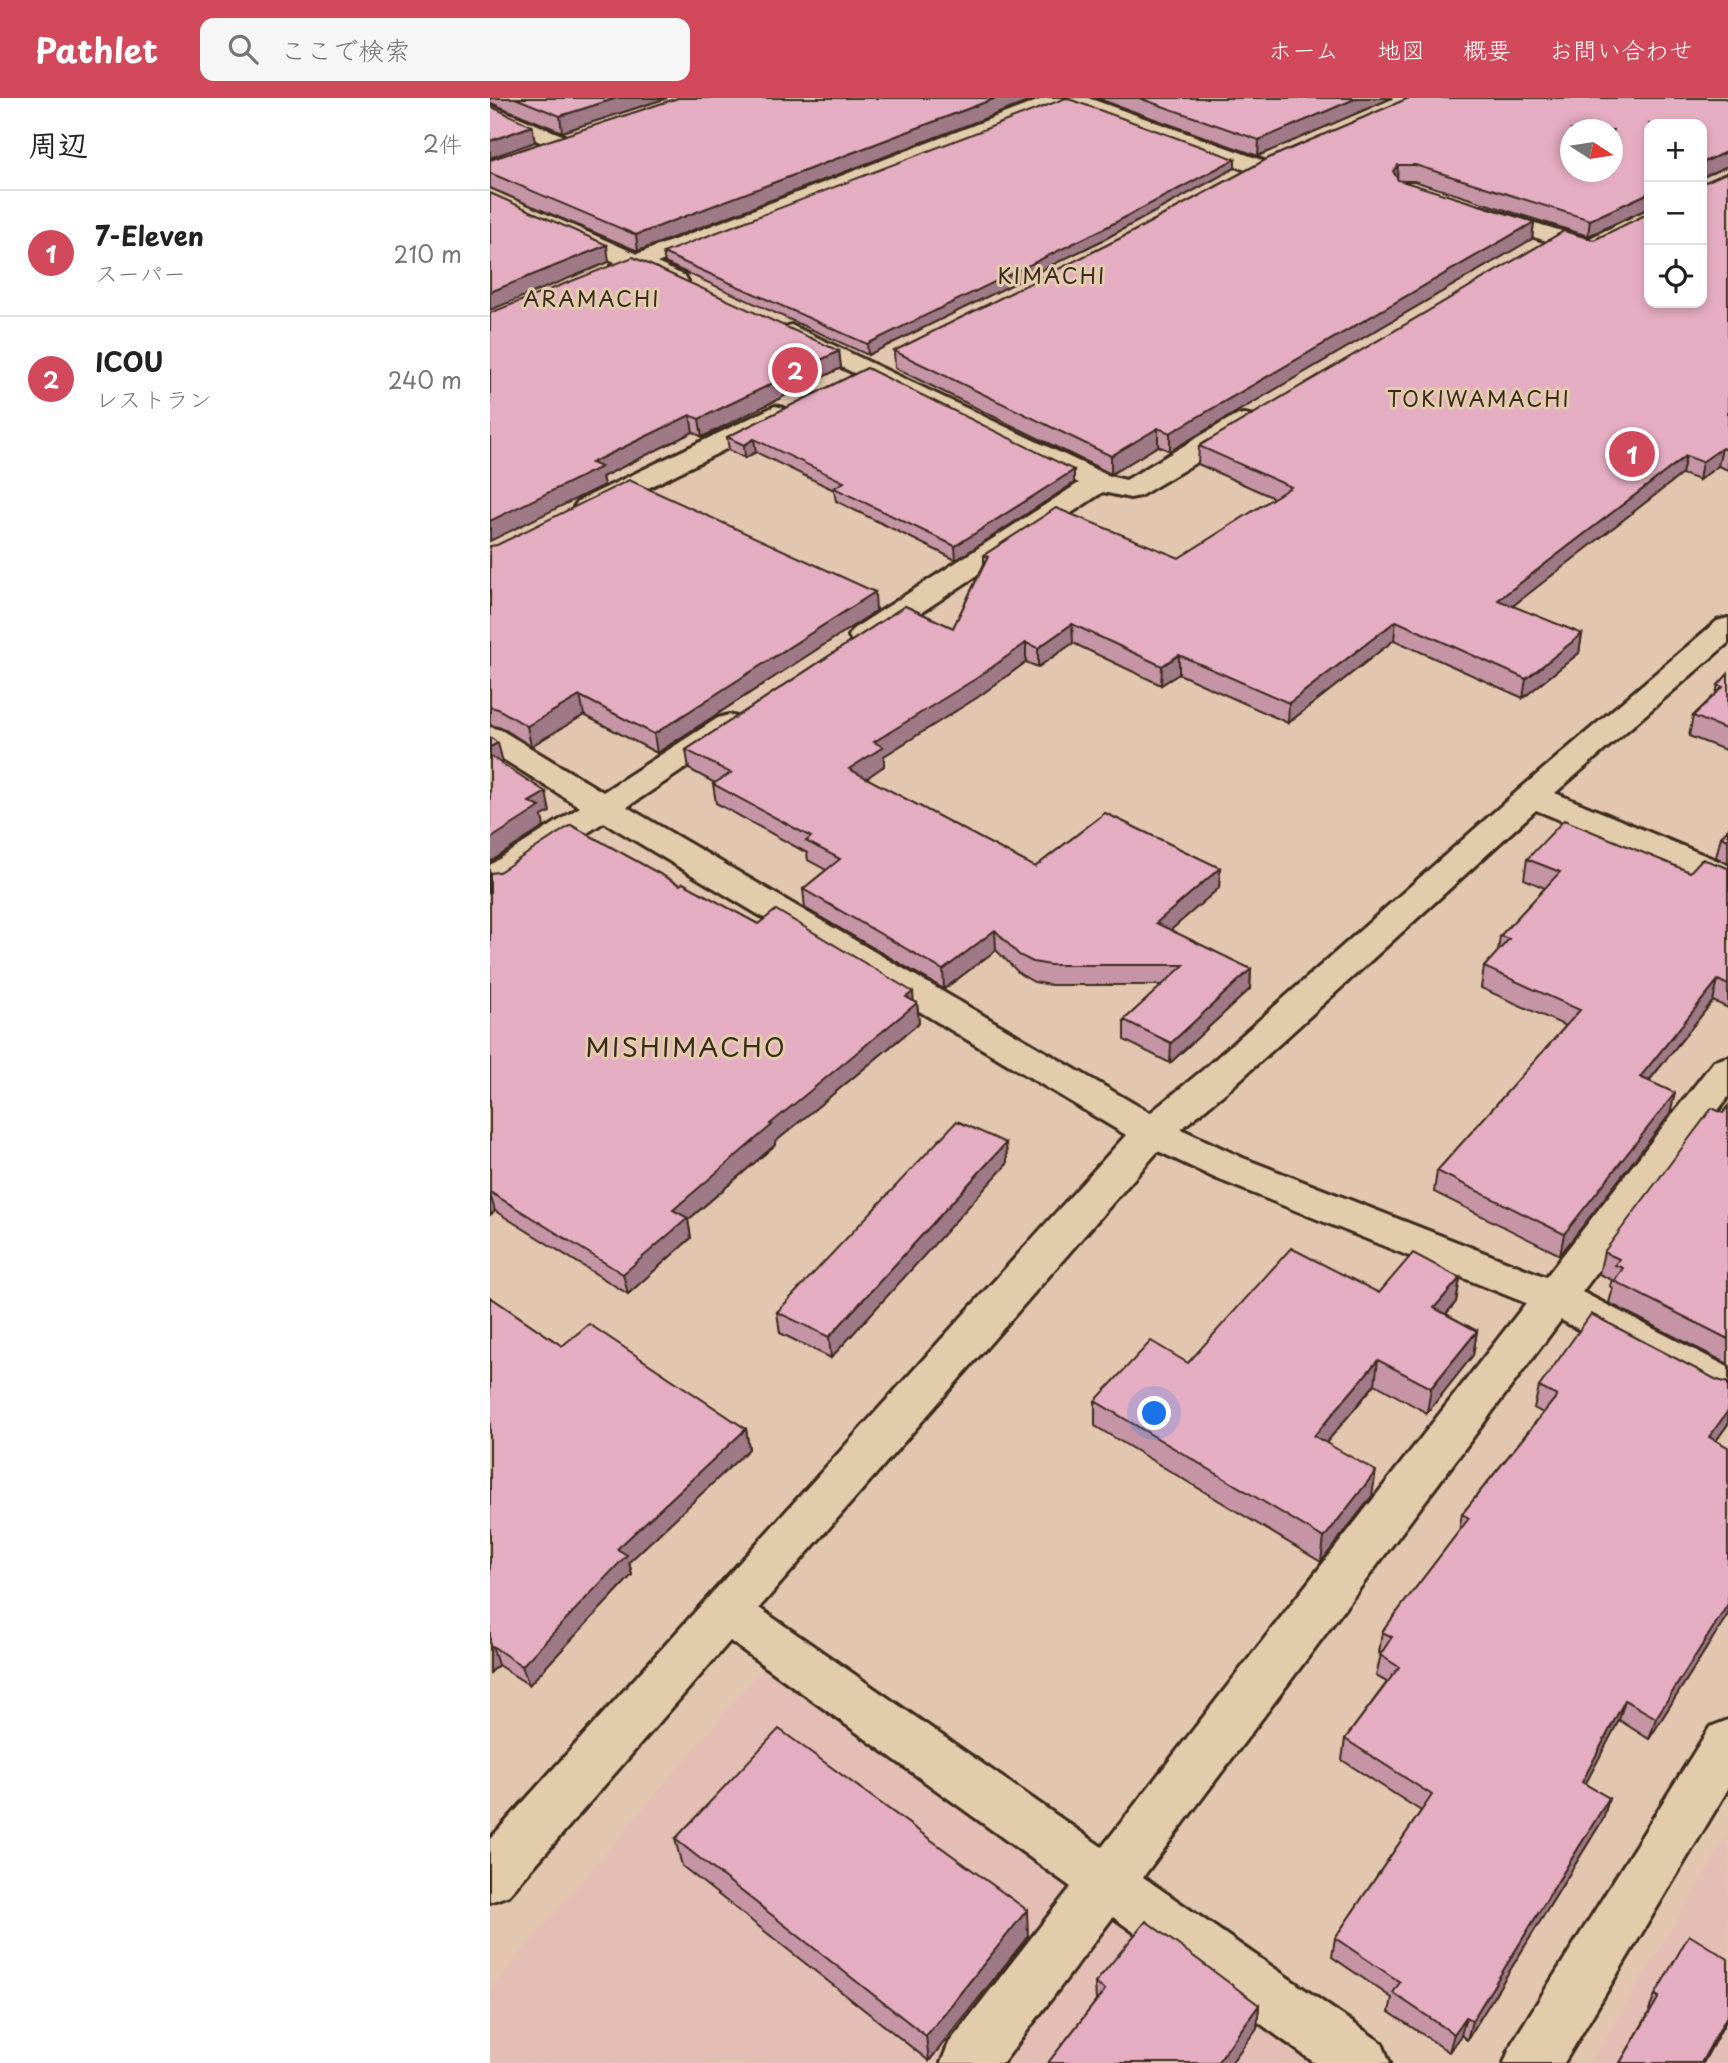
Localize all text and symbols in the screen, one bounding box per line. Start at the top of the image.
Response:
search box [200,18,690,81]
text: Pathlet [35,24,158,74]
icon: search [224,30,262,68]
text: ここで検索 [280,30,410,69]
text: ホーム [1268,31,1339,67]
text: 地図 [1377,31,1425,67]
text: 概要 [1463,31,1511,67]
text: お問い合わせ [1549,31,1693,67]
north arrow [1560,119,1623,182]
map controls [1644,119,1707,308]
button: + [1644,119,1707,182]
text: 周辺 [28,121,88,166]
text: 2件 [423,126,462,161]
button: − [1644,182,1707,245]
text: 7-Eleven [95,216,204,255]
text: 1 [46,236,57,271]
text: 210 m [394,236,462,271]
button: locate [1644,245,1707,308]
text: スーパー [95,255,186,290]
district label: KIMACHI [997,259,1107,291]
district label: ARAMACHI [523,282,661,314]
text: ICOU [95,342,163,381]
pin: 2 [772,344,818,396]
text: 2 [43,362,59,397]
text: 240 m [388,362,462,397]
text: レストラン [95,381,212,416]
district label: TOKIWAMACHI [1387,382,1571,414]
pin: 1 [1609,428,1655,480]
district label: MISHIMACHO [585,1027,787,1066]
your location [1137,1396,1171,1430]

